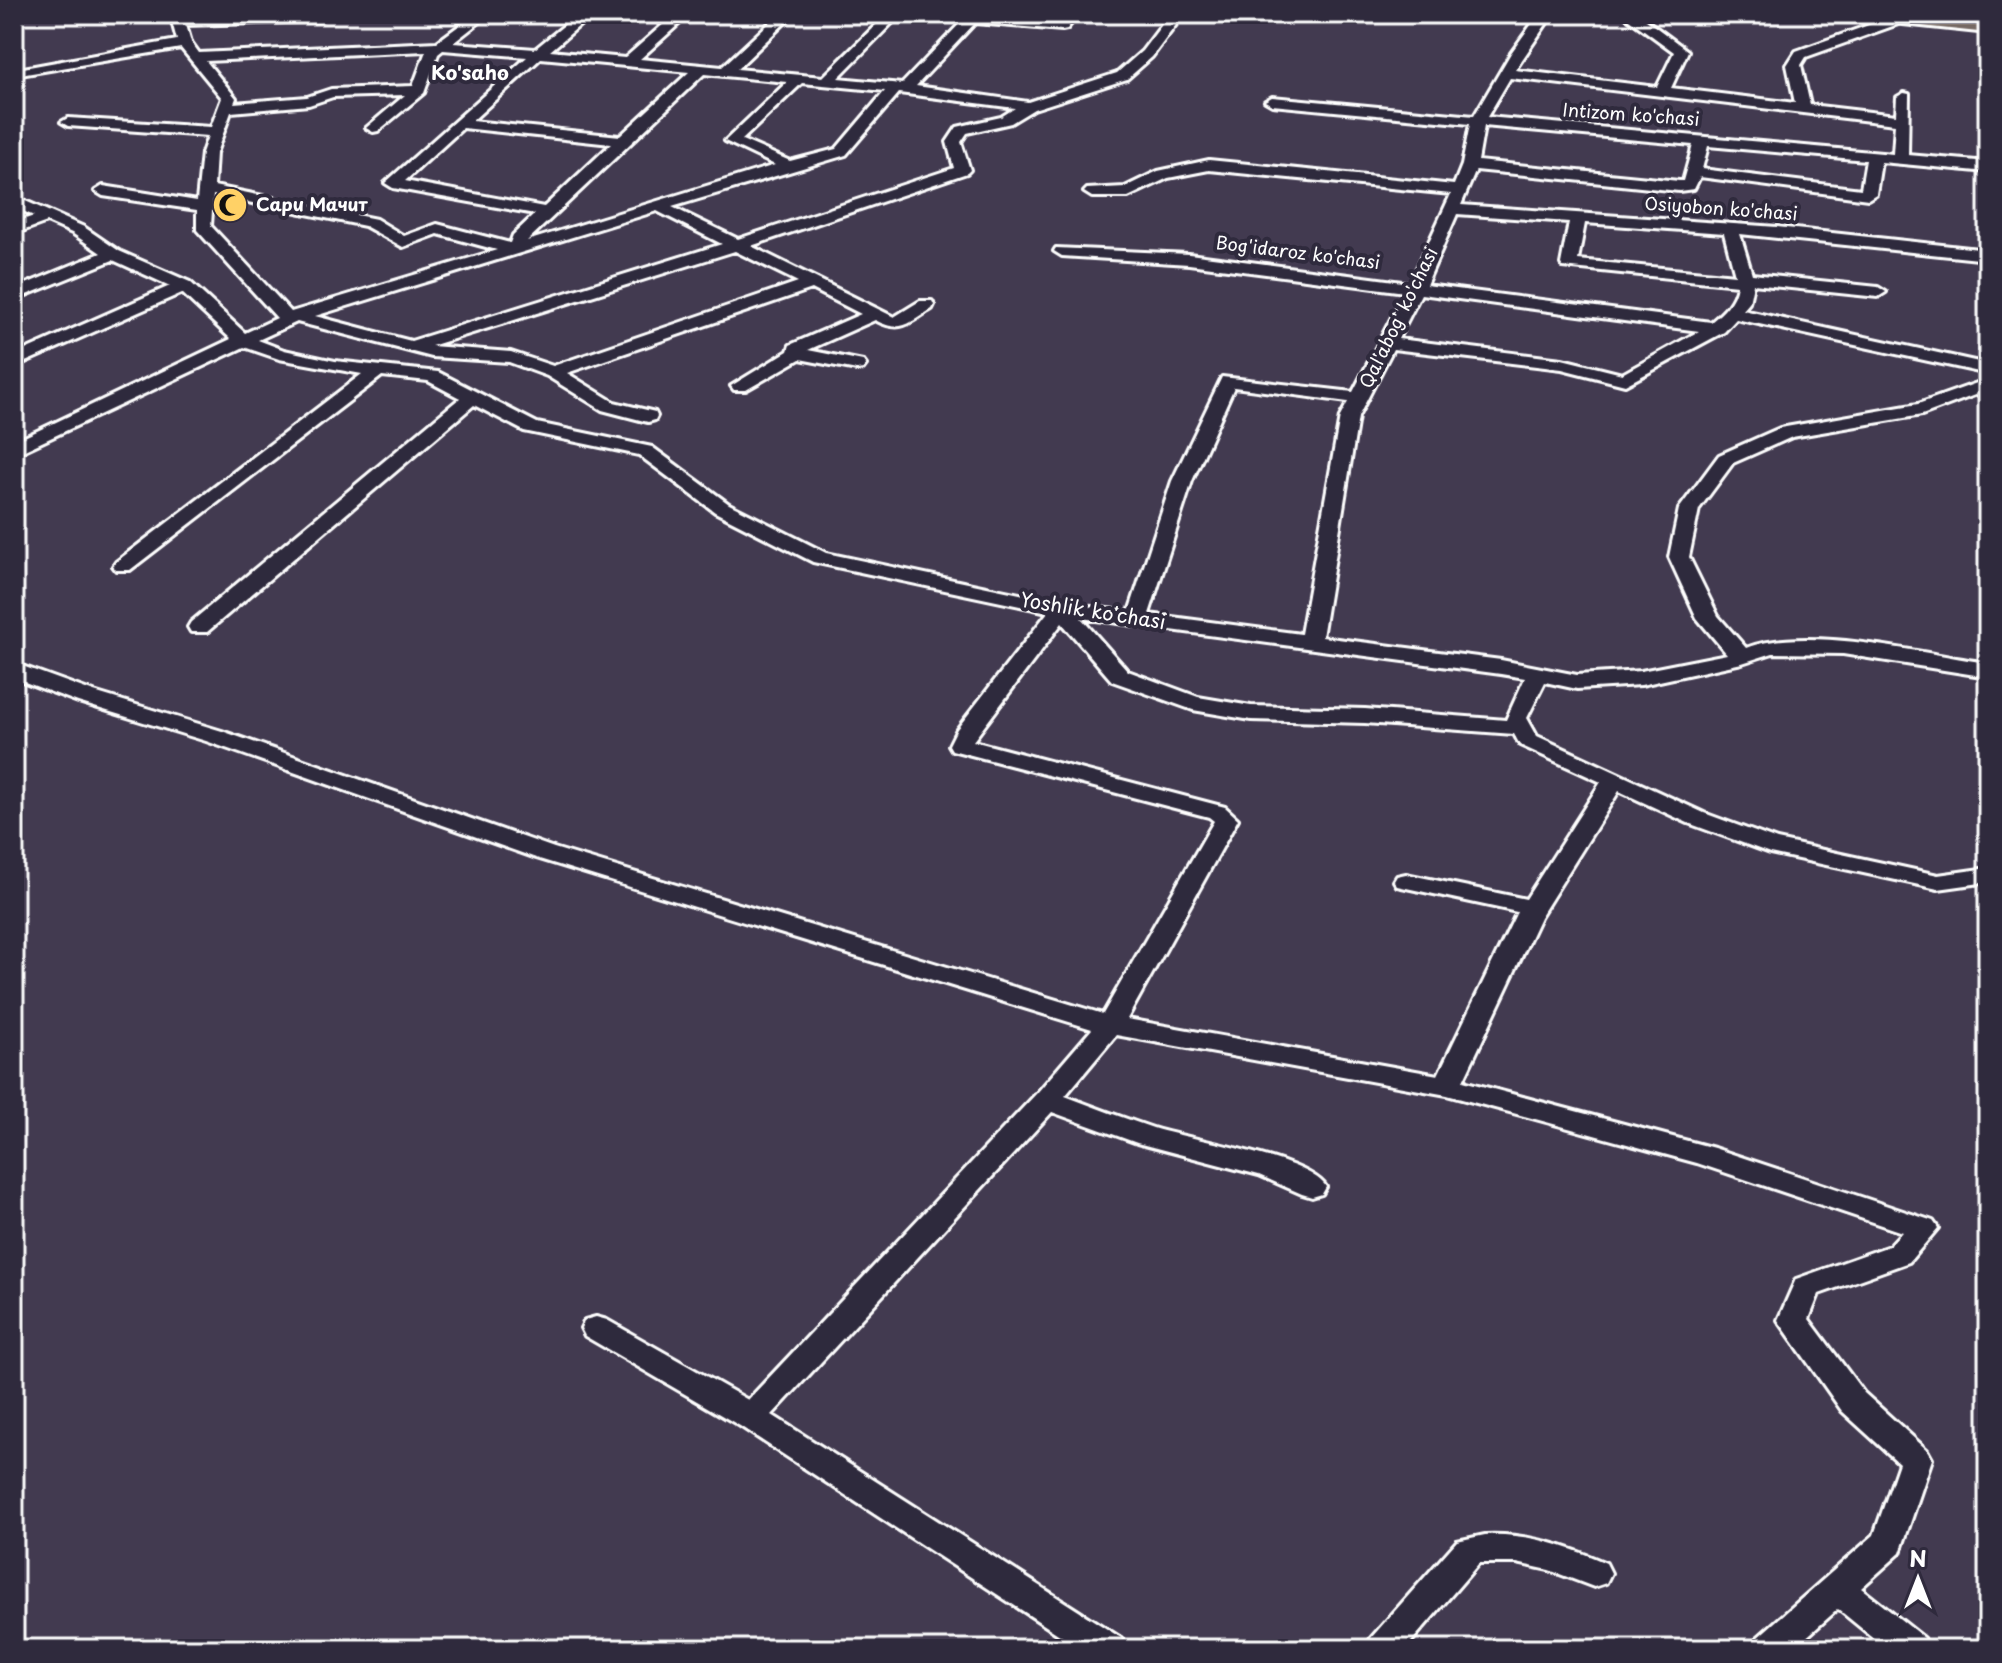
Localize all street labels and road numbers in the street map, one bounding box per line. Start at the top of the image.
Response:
street label: Intizom ko'chasi [1562,95,1701,132]
street label: Osiyobon ko'chasi [1644,189,1799,226]
street label: Bog'idaroz ko'chasi [1215,228,1382,275]
street label: Qal'abog' ko'chasi [1352,242,1444,392]
street label: Yoshlik ko'chasi [1018,584,1168,636]

